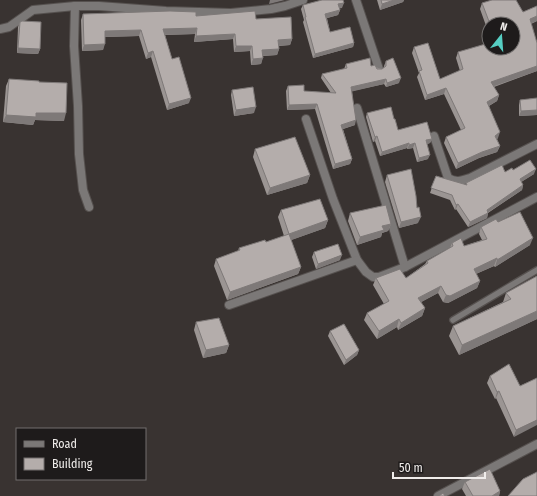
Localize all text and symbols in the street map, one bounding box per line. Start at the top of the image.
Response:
north arrow [481,16,521,56]
text: N [499,20,509,34]
legend [16,428,146,480]
text: Road [52,437,77,451]
scale bar [393,454,485,480]
text: Building [52,457,93,471]
text: 50 m [399,461,423,475]

